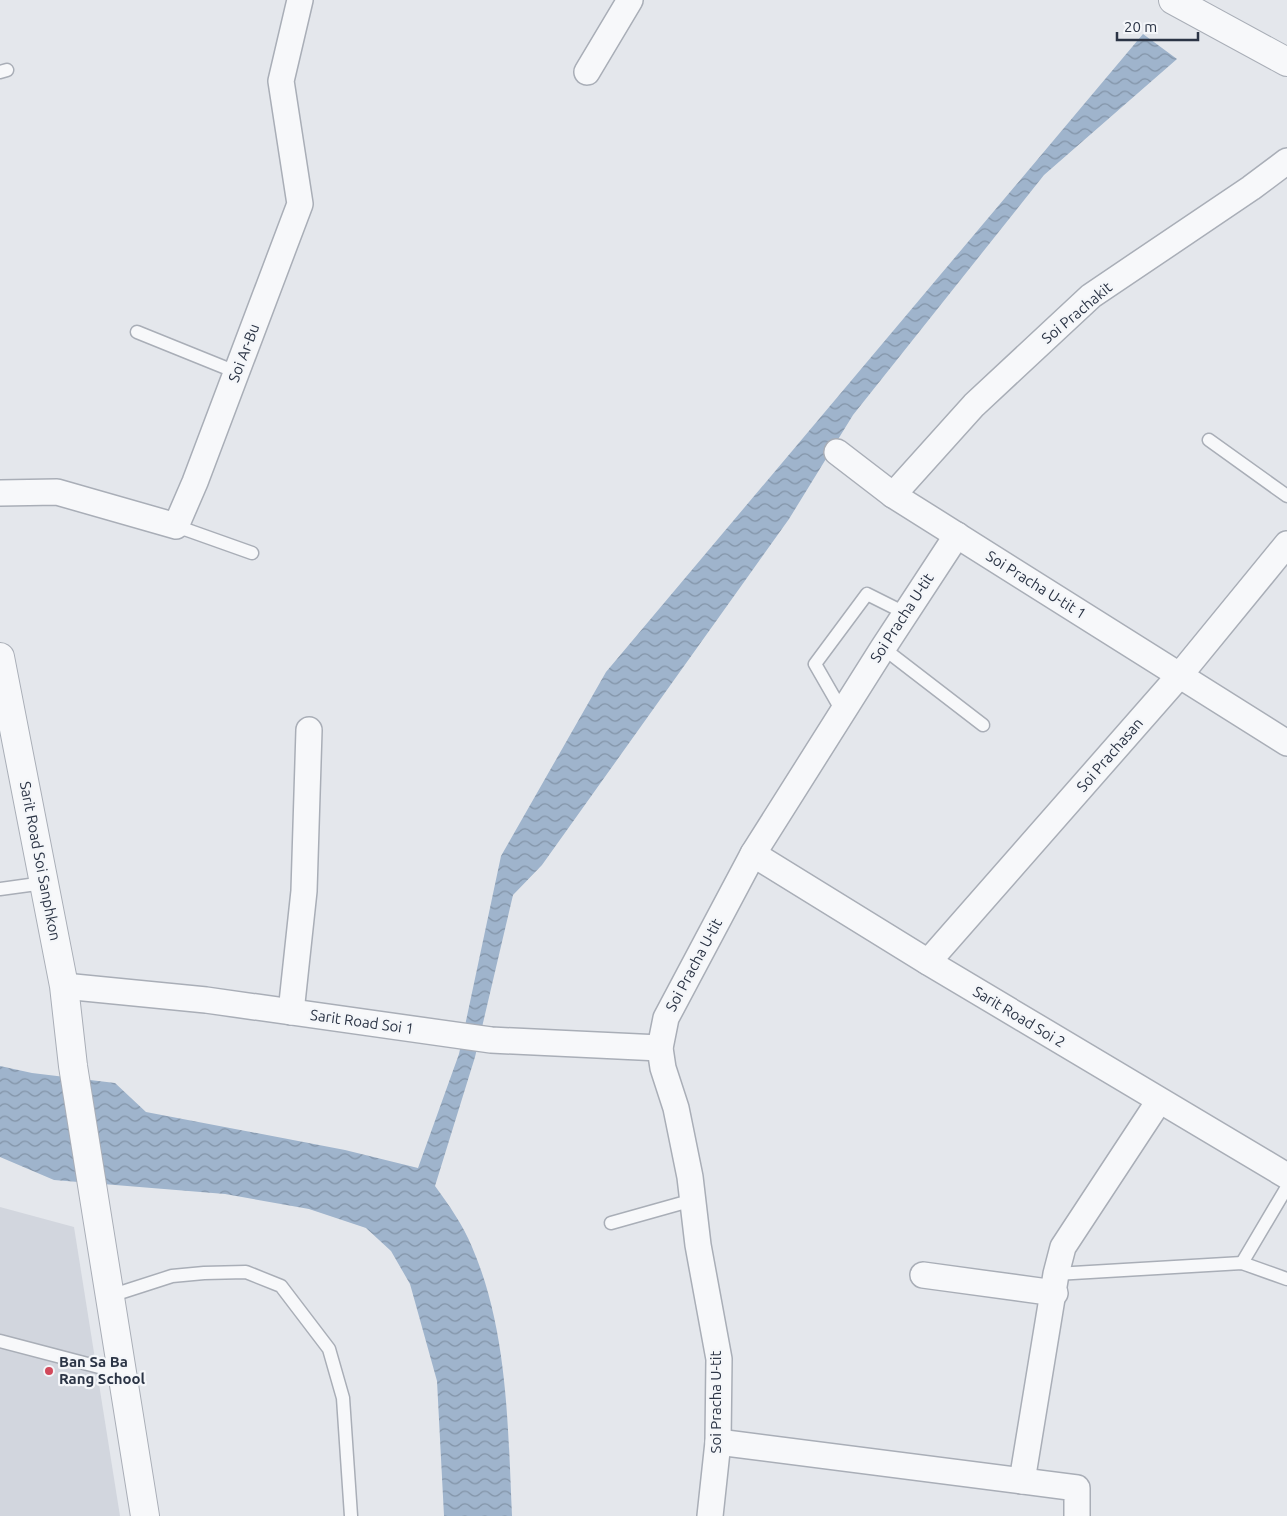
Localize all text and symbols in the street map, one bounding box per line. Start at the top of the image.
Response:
scale bar [1117,10,1198,42]
text: 20 m [1124,18,1157,35]
street label: Soi Prachakit [1038,278,1115,347]
street label: Soi Ar-Bu [225,321,262,384]
street label: Soi Pracha U-tit 1 [983,547,1089,622]
street label: Soi Pracha U-tit [866,570,937,665]
street label: Soi Prachasan [1073,714,1146,795]
street label: Sarit Road Soi Sanphkon [17,780,64,942]
street label: Soi Pracha U-tit [662,915,725,1014]
street label: Sarit Road Soi 2 [970,982,1068,1051]
street label: Sarit Road Soi 1 [309,1006,415,1037]
street label: Soi Pracha U-tit [707,1351,724,1453]
place label: Ban Sa Ba Rang School [59,1353,146,1387]
marker: Ban Sa Ba Rang School [43,1365,55,1377]

